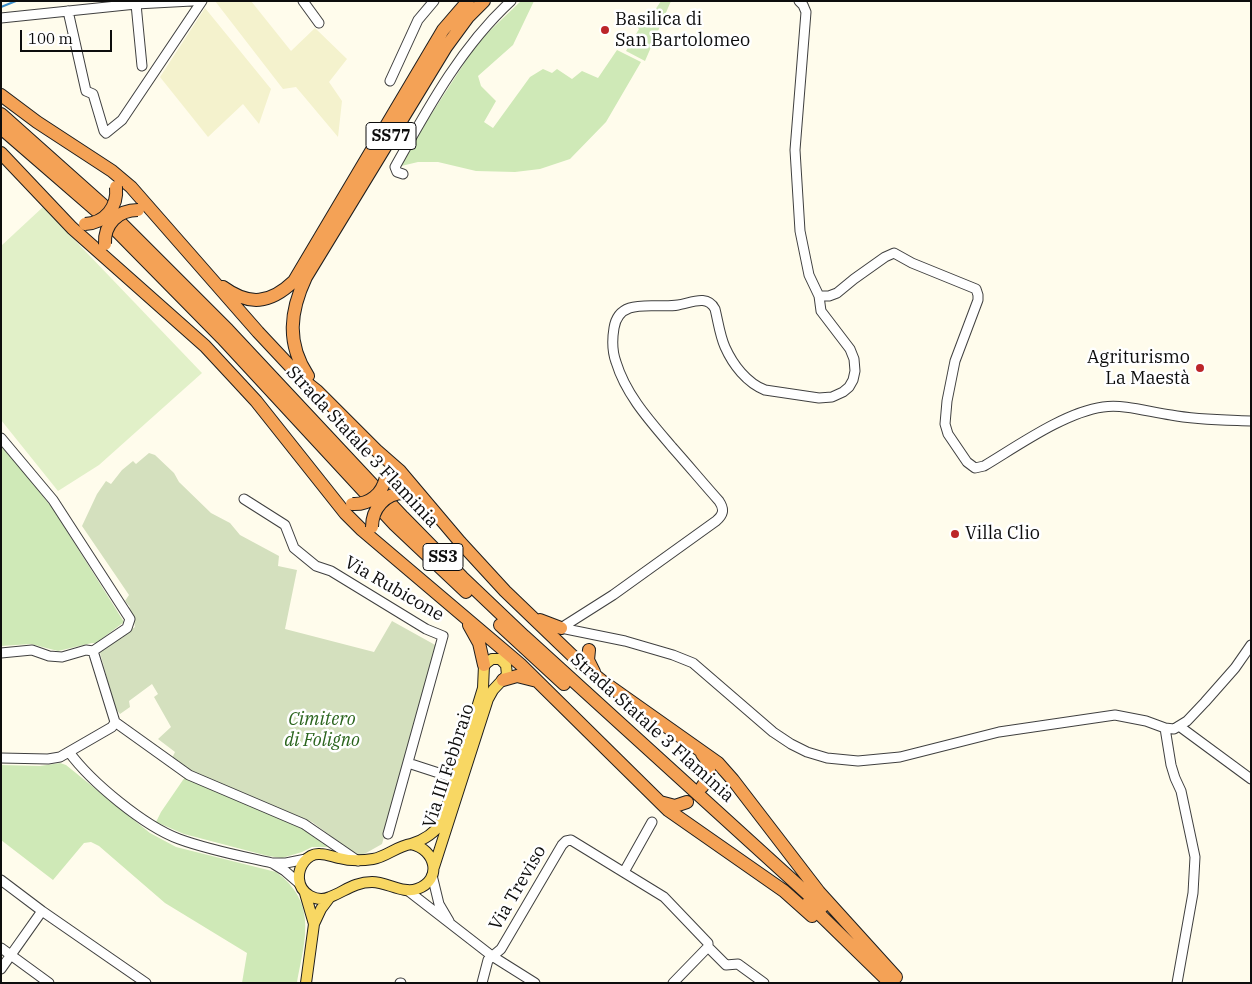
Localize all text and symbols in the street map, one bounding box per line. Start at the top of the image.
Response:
place label: Basilica di San Bartolomeo [615,9,750,52]
scale bar [22,20,115,52]
marker: Basilica di San Bartolomeo [599,24,611,36]
text: 100 m [28,29,73,48]
road number: SS77 [366,122,416,150]
place label: Agriturismo La Maestà [1087,347,1190,389]
street label: Strada Statale 3 Flaminia [281,362,443,532]
marker: Agriturismo La Maestà [1194,362,1206,374]
place label: Villa Clio [965,523,1040,545]
marker: Villa Clio [949,528,961,540]
road number: SS3 [423,544,463,570]
street label: Via Rubicone [340,552,448,626]
street label: Strada Statale 3 Flaminia [566,649,738,807]
street label: Via III Febbraio [419,701,479,831]
park label: Cimitero di Foligno [284,709,360,752]
street label: Via Treviso [485,842,551,934]

